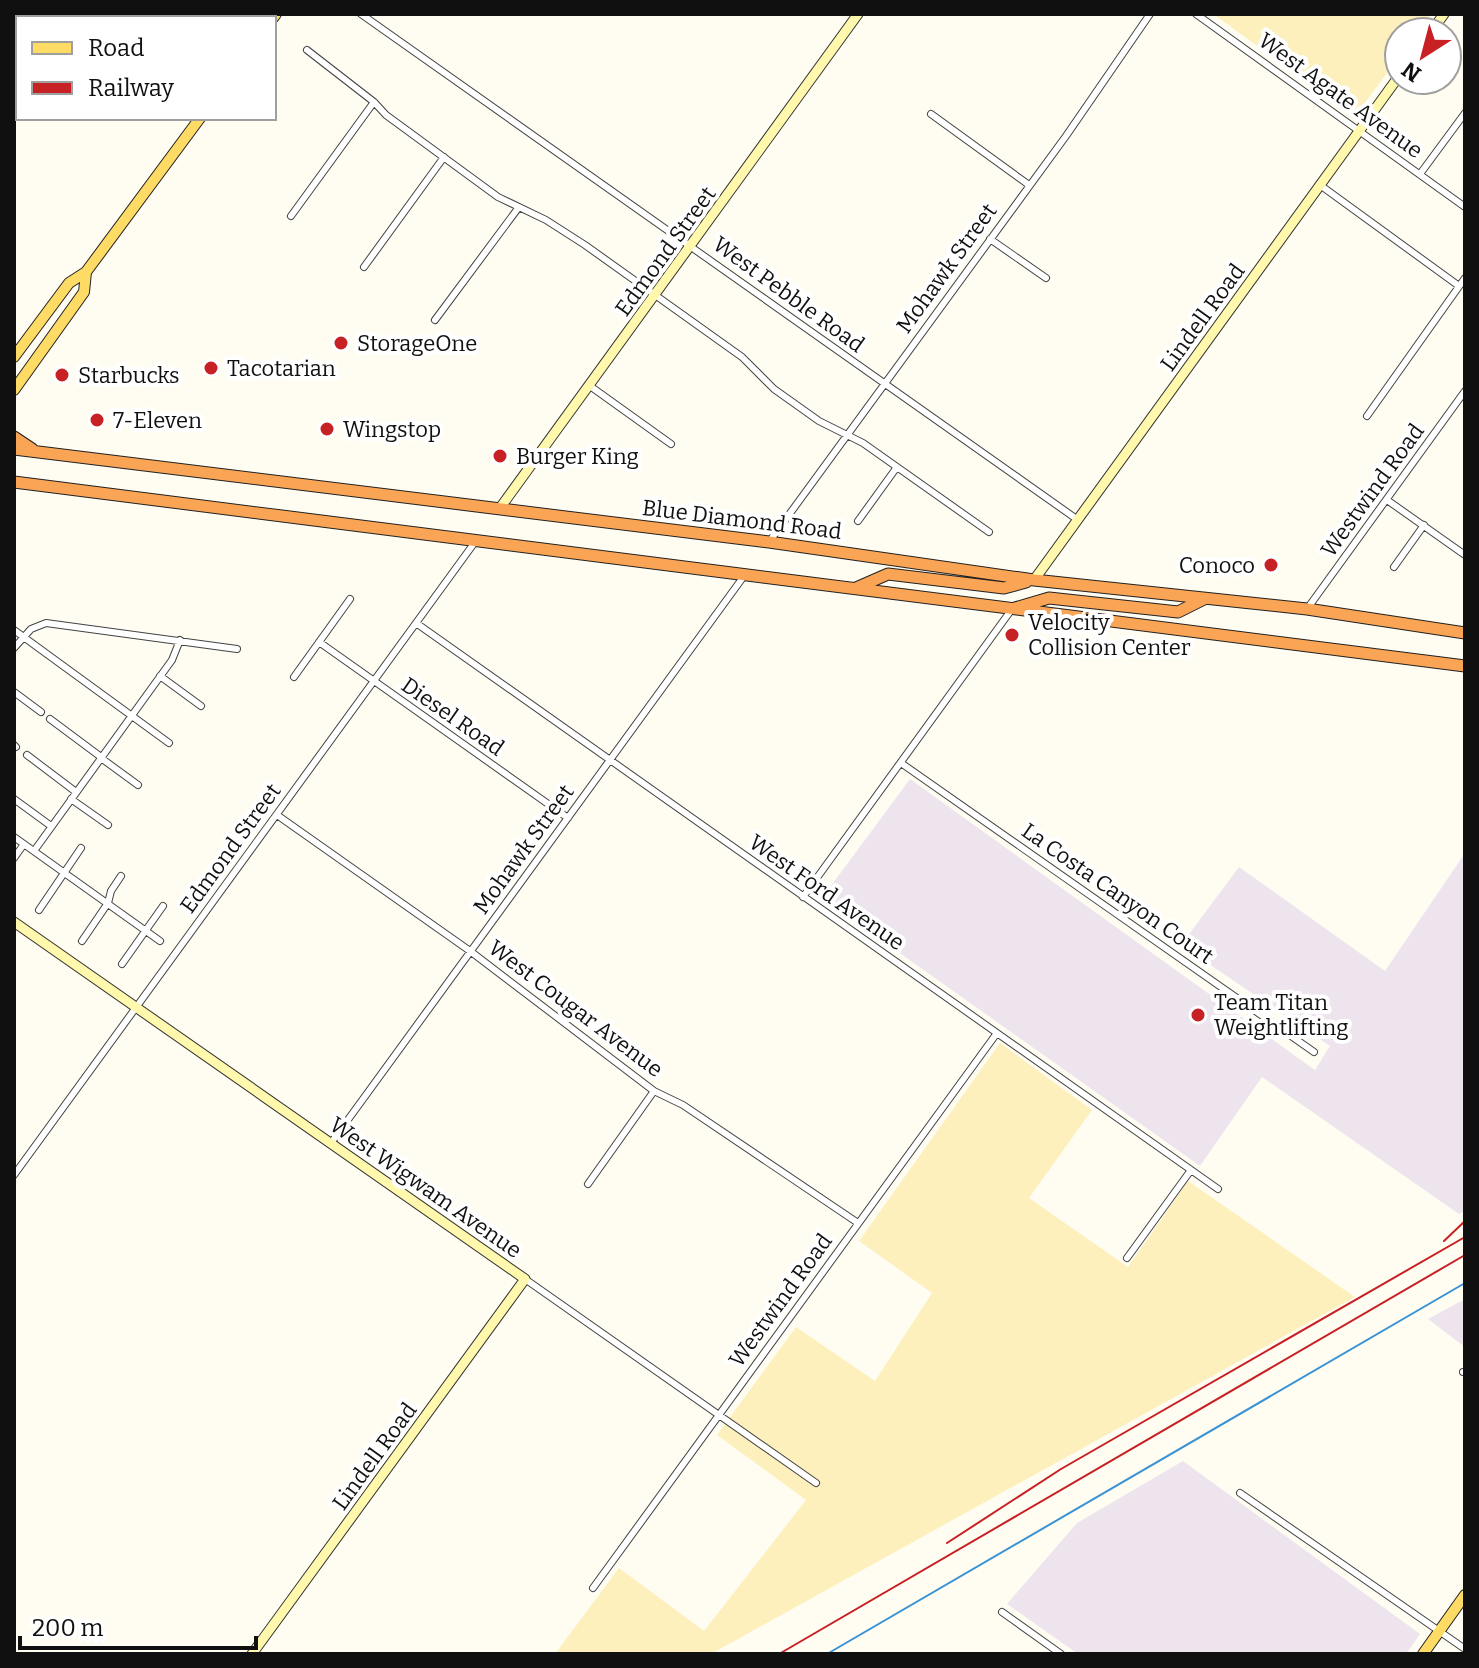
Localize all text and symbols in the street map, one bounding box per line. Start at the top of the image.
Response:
legend [16,16,276,120]
north arrow [1383,16,1463,96]
street label: West Agate Avenue [1253,27,1428,164]
text: Road [88,34,144,62]
text: N [1397,56,1426,88]
text: Railway [88,74,174,102]
street label: Edmond Street [609,181,721,321]
street label: Mohawk Street [890,198,1002,338]
street label: West Pebble Road [708,230,870,358]
street label: Lindell Road [1154,258,1250,376]
place label: StorageOne [357,330,477,357]
marker: StorageOne [332,334,350,352]
place label: Tacotarian [227,355,336,382]
marker: Tacotarian [202,359,220,377]
place label: Starbucks [78,362,180,389]
marker: Starbucks [53,366,71,384]
place label: 7-Eleven [113,407,202,434]
marker: 7-Eleven [88,411,106,429]
place label: Wingstop [343,416,441,443]
street label: Westwind Road [1315,418,1430,562]
marker: Wingstop [318,420,336,438]
place label: Burger King [516,443,639,470]
marker: Burger King [491,447,509,465]
street label: Blue Diamond Road [641,494,843,545]
place label: Conoco [1179,552,1255,579]
marker: Conoco [1262,556,1280,574]
place label: Velocity Collision Center [1028,609,1191,661]
marker: Velocity Collision Center [1003,626,1021,644]
street label: Diesel Road [396,671,509,762]
street label: Edmond Street [174,778,286,918]
street label: Mohawk Street [467,779,579,919]
street label: La Costa Canyon Court [1017,817,1219,970]
street label: West Ford Avenue [744,829,910,956]
street label: West Cougar Avenue [483,934,668,1083]
place label: Team Titan Weightlifting [1214,989,1348,1041]
marker: Team Titan Weightlifting [1189,1006,1207,1024]
street label: West Wigwam Avenue [325,1111,527,1264]
street label: Westwind Road [723,1228,838,1372]
street label: Lindell Road [326,1397,422,1515]
scale bar [20,1600,256,1650]
text: 200 m [32,1614,104,1642]

